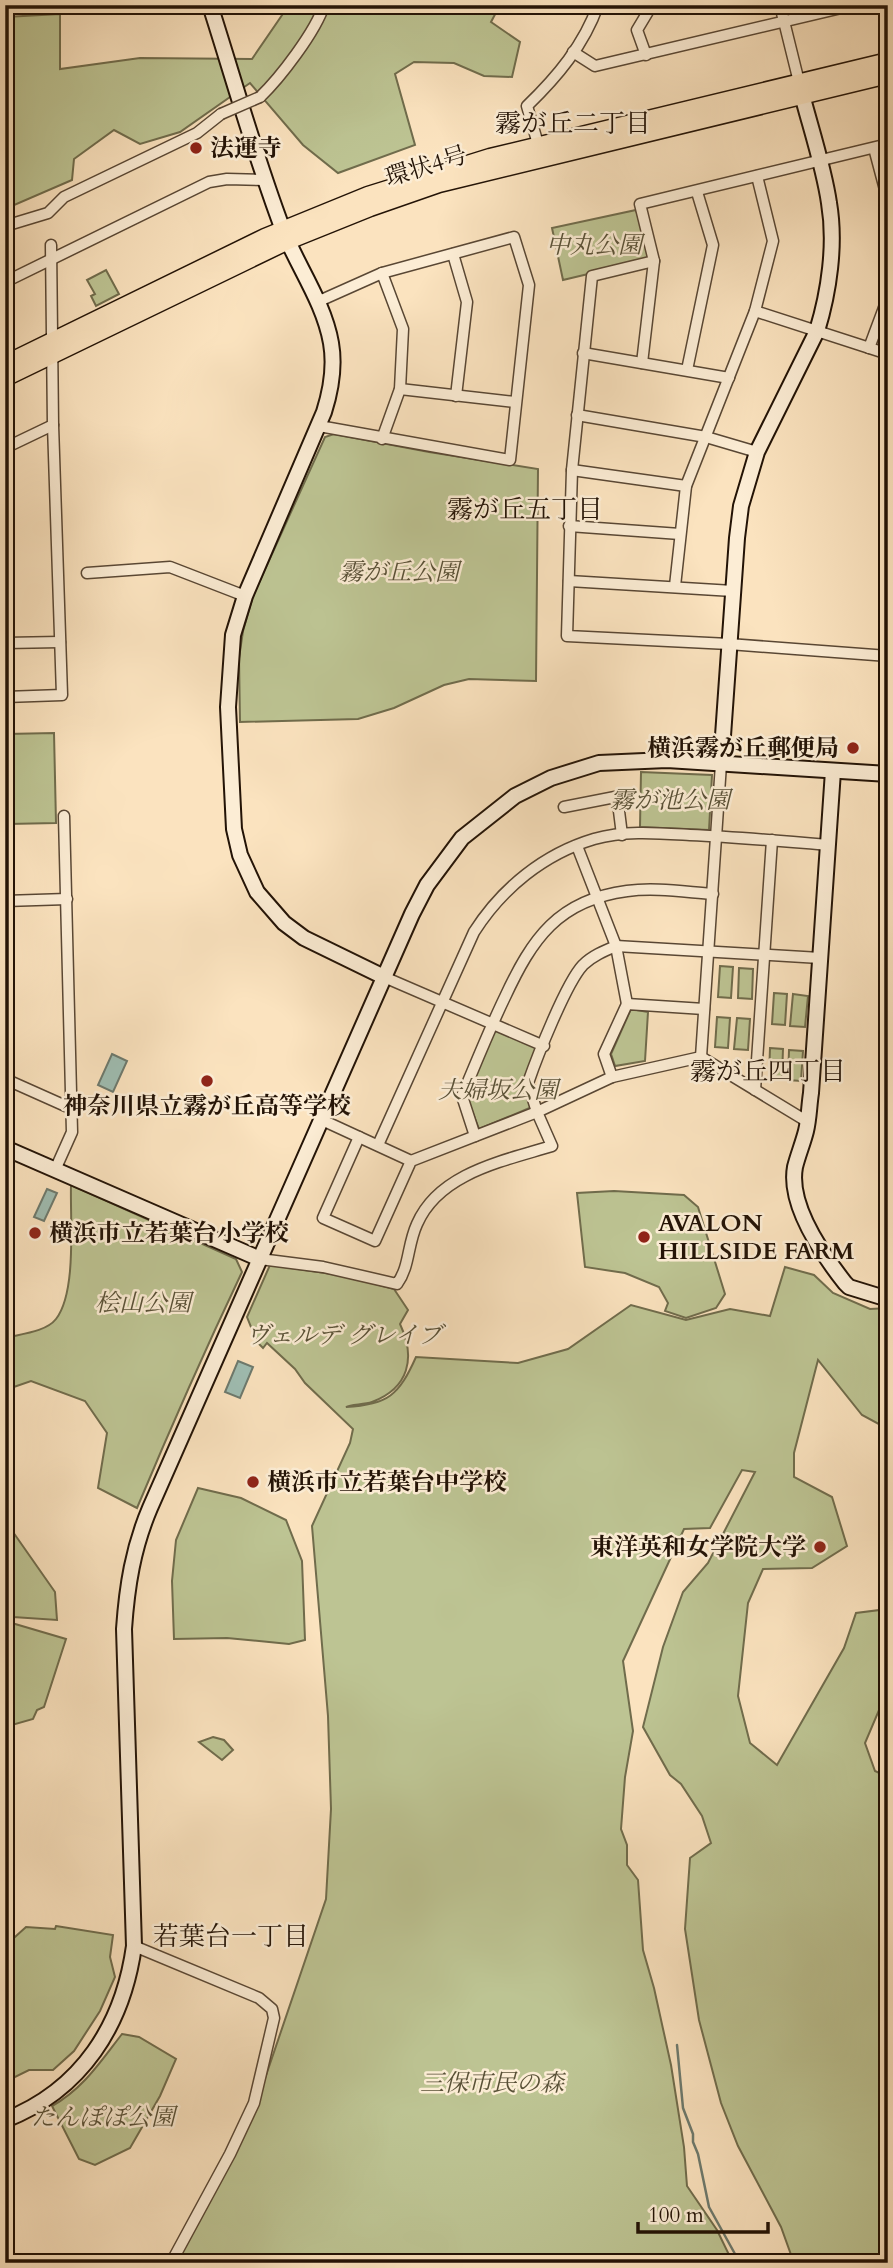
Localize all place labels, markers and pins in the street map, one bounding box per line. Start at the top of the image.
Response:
place label: 法運寺 [210,132,282,165]
marker: 法運寺 [188,140,204,156]
place label: 横浜霧が丘郵便局 [647,732,839,765]
marker: 横浜霧が丘郵便局 [845,740,861,756]
marker: 神奈川県立霧が丘高等学校 [199,1073,215,1089]
place label: 神奈川県立霧が丘高等学校 [63,1090,351,1123]
place label: AVALON HILLSIDE FARM [658,1207,854,1268]
place label: 横浜市立若葉台小学校 [49,1217,289,1250]
marker: 横浜市立若葉台小学校 [27,1225,43,1241]
marker: AVALON HILLSIDE FARM [636,1229,652,1245]
place label: 横浜市立若葉台中学校 [267,1466,507,1499]
marker: 横浜市立若葉台中学校 [245,1474,261,1490]
place label: 東洋英和女学院大学 [590,1531,806,1564]
marker: 東洋英和女学院大学 [812,1539,828,1555]

